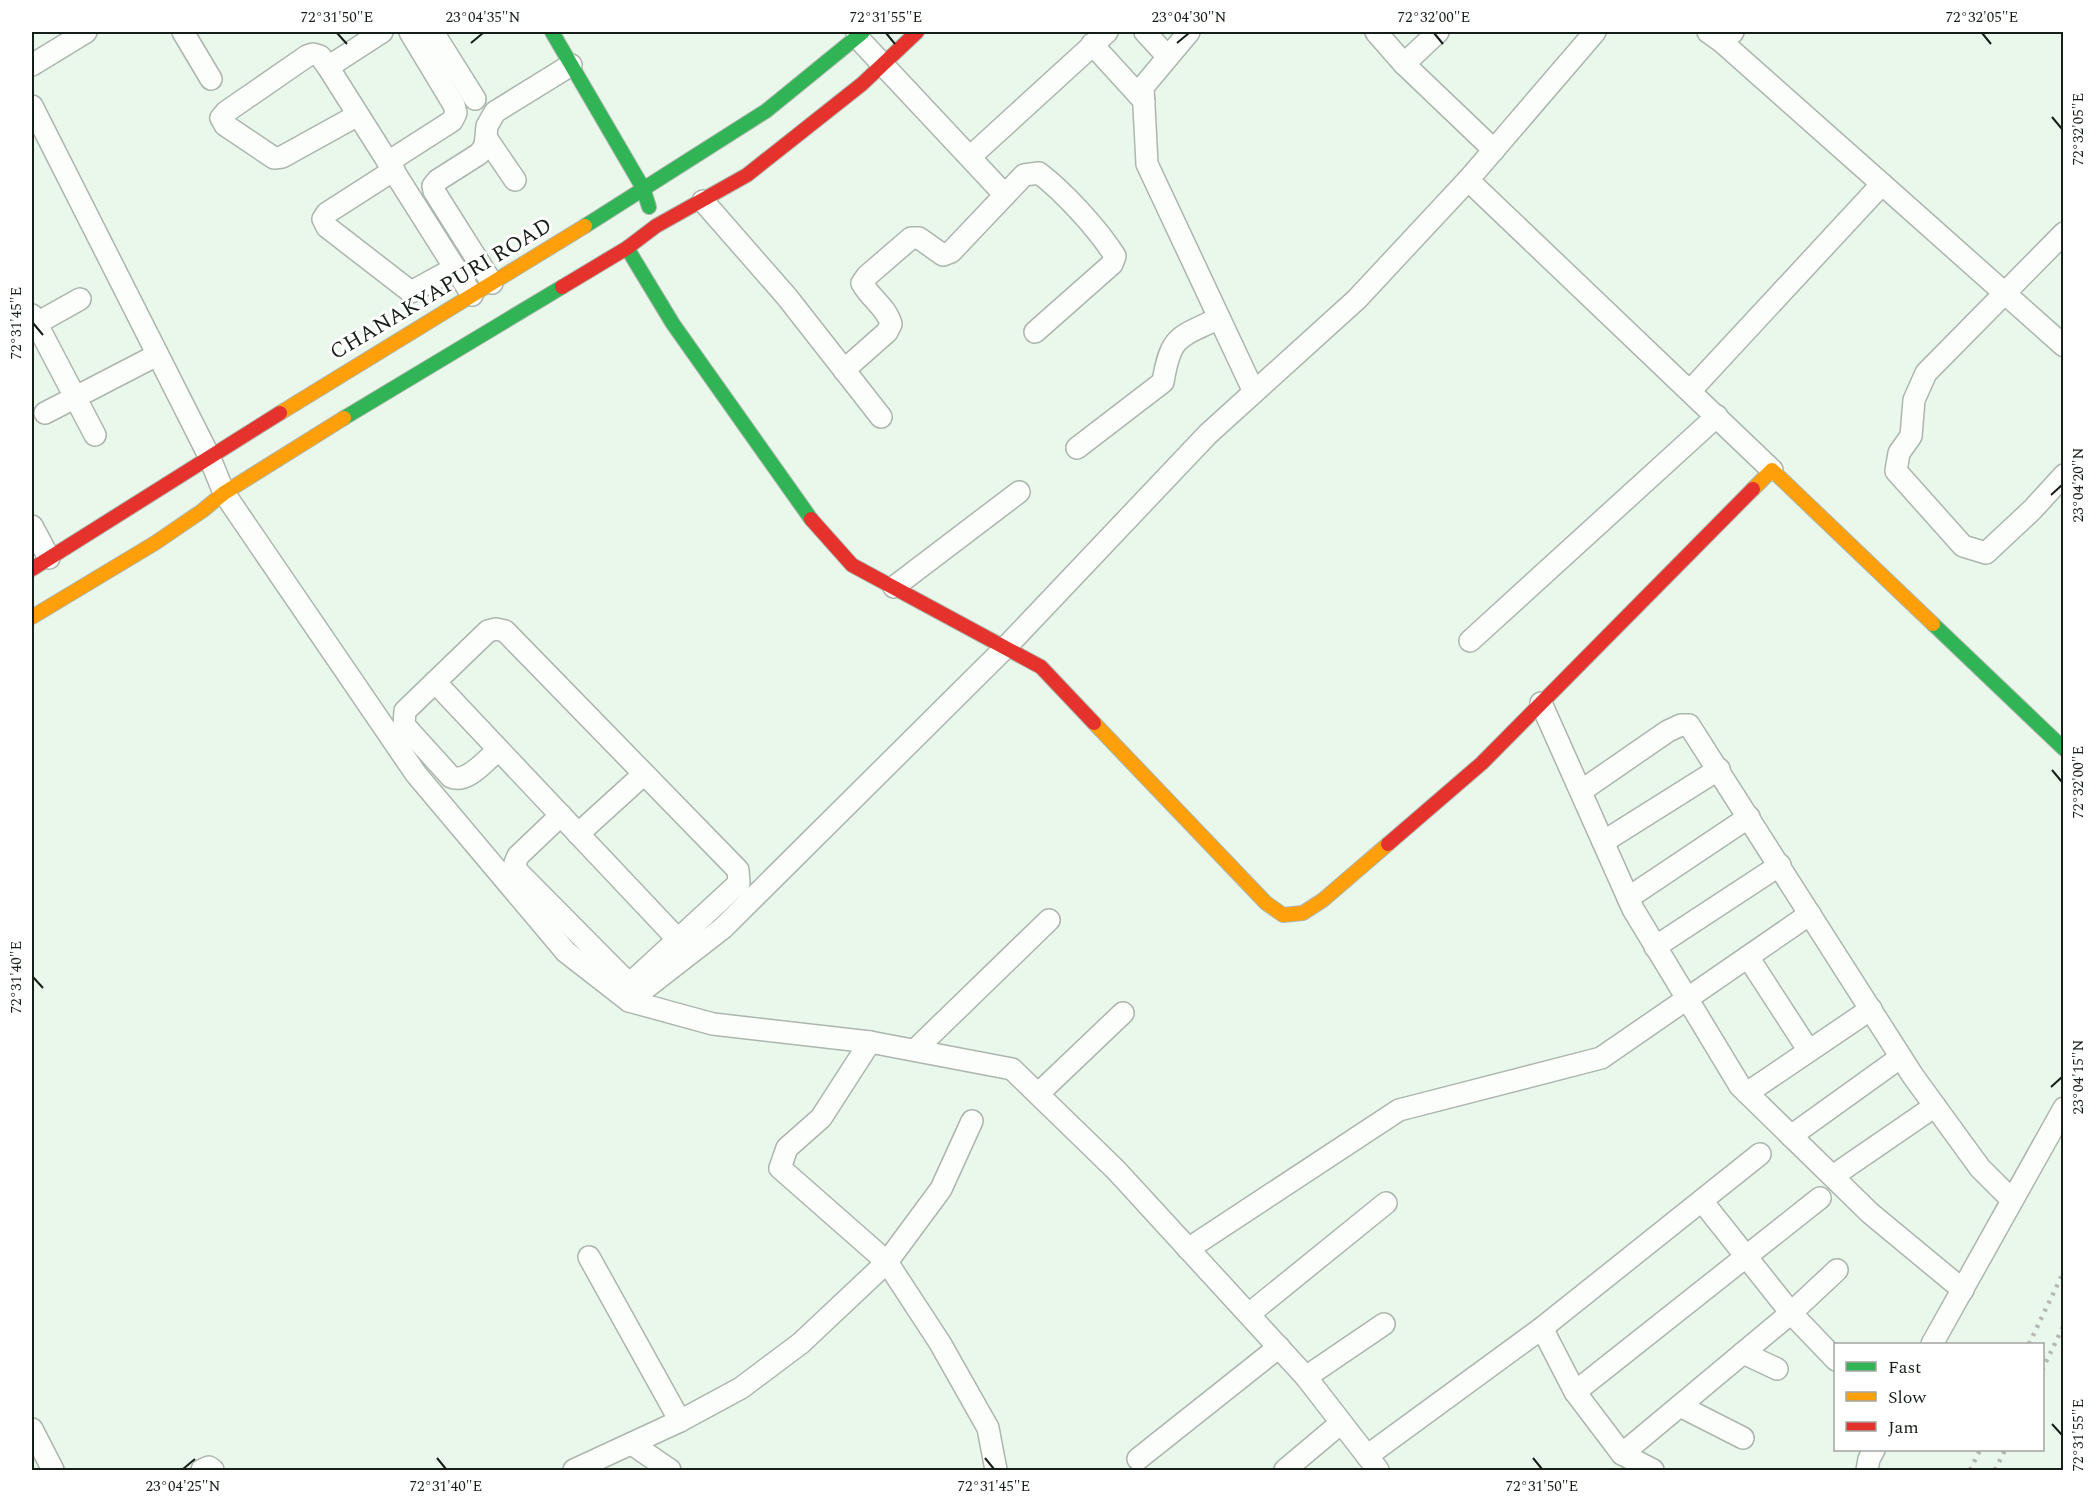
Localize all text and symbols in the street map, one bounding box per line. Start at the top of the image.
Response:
text: 72°31'50"E [301,6,373,29]
text: 23°04'35"N [446,6,521,29]
text: 72°31'55"E [850,6,922,29]
text: 23°04'30"N [1152,6,1227,29]
text: 72°32'00"E [1398,6,1470,29]
text: 72°32'05"E [1946,6,2018,29]
text: 72°32'05"E [2067,93,2090,165]
street label: CHANAKYAPURI ROAD [323,209,559,369]
text: 72°31'45"E [5,287,28,359]
text: 23°04'20"N [2067,447,2090,523]
text: 72°32'00"E [2067,746,2090,818]
text: 72°31'40"E [5,941,28,1013]
text: 23°04'15"N [2067,1039,2090,1115]
legend [1834,1343,2044,1451]
text: Fast [1888,1354,1921,1381]
text: Slow [1888,1384,1927,1411]
text: 72°31'55"E [2067,1399,2090,1471]
text: Jam [1888,1414,1919,1441]
text: 23°04'25"N [146,1475,221,1498]
text: 72°31'40"E [410,1475,482,1498]
text: 72°31'45"E [958,1475,1030,1498]
text: 72°31'50"E [1506,1475,1578,1498]

